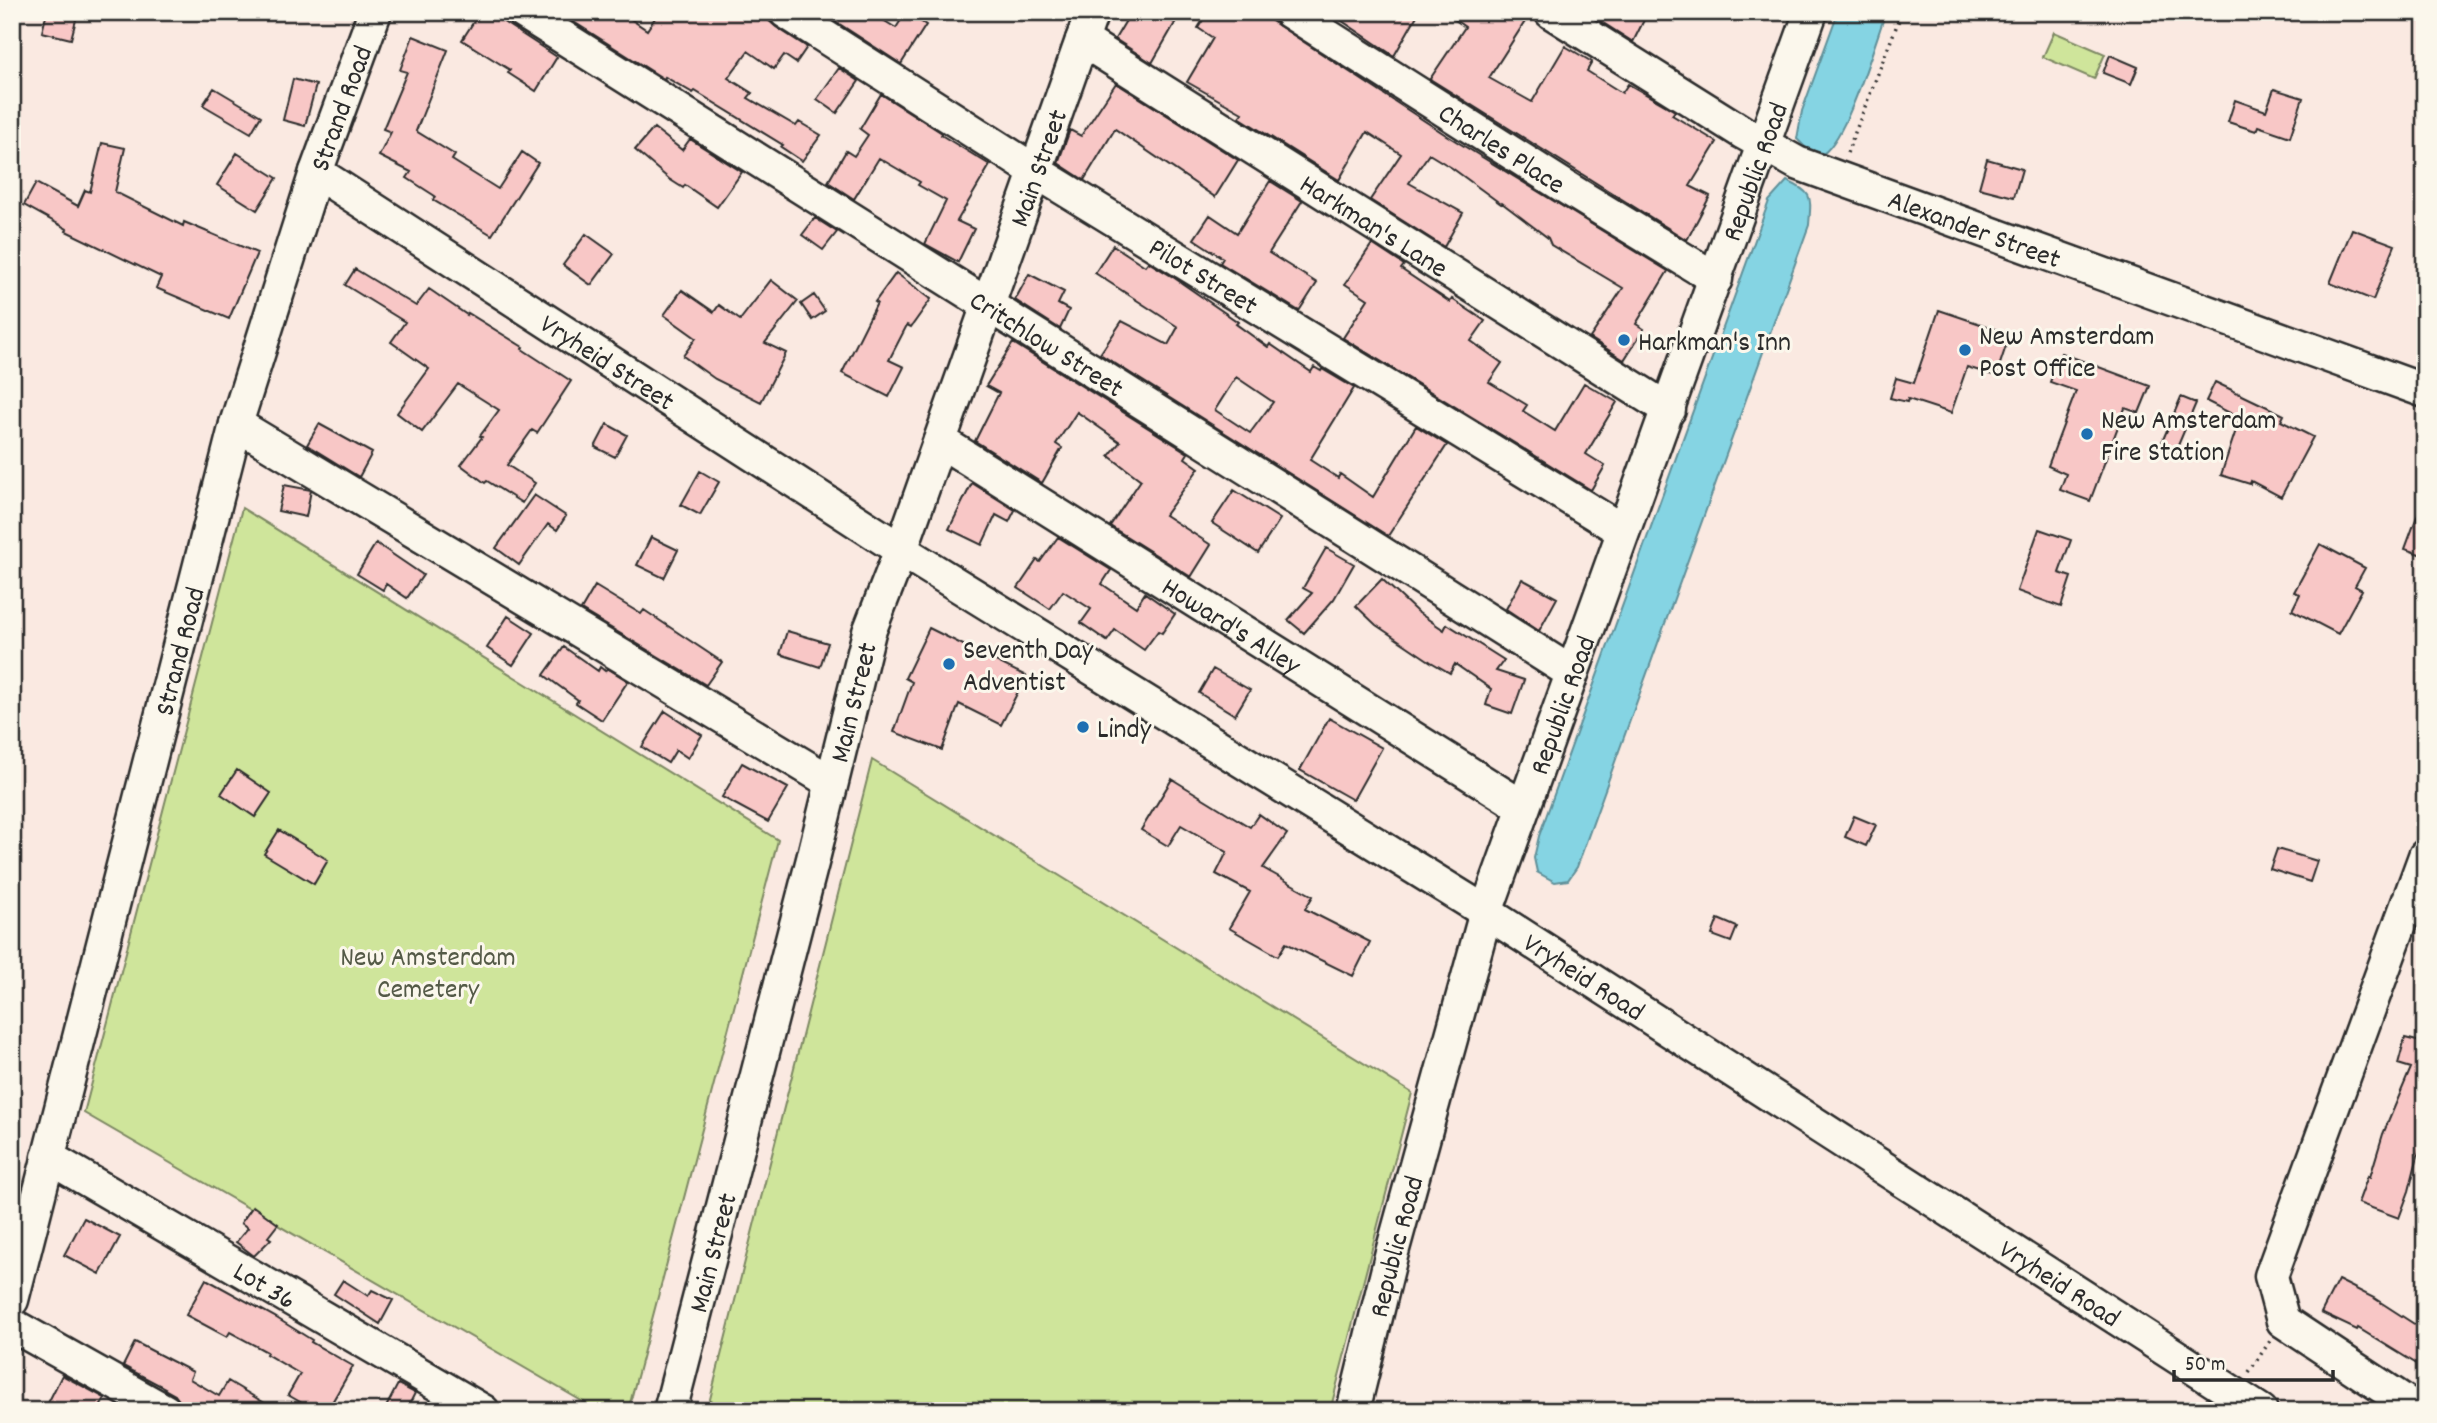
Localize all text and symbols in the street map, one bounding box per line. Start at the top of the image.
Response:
street label: Strand Road [303,41,386,178]
street label: Charles Place [1429,96,1571,207]
street label: Republic Road [1715,98,1802,248]
street label: Main Street [1002,105,1081,233]
street label: Harkman's Lane [1290,167,1454,291]
street label: Alexander Street [1881,183,2065,282]
street label: Pilot Street [1139,230,1264,328]
street label: Critchlow Street [960,283,1130,410]
street label: Vryheid Street [530,307,681,423]
place label: New Amsterdam Post Office [1979,319,2154,391]
place label: Harkman's Inn [1638,325,1791,365]
marker: Harkman's Inn [1616,332,1632,348]
marker: New Amsterdam Post Office [1957,342,1973,358]
place label: New Amsterdam Fire Station [2101,403,2276,475]
marker: New Amsterdam Fire Station [2079,426,2095,442]
street label: Howard's Alley [1152,570,1307,688]
street label: Strand Road [147,584,218,721]
street label: Republic Road [1522,631,1609,781]
place label: Seventh Day Adventist [963,633,1094,705]
street label: Main Street [823,639,891,767]
marker: Seventh Day Adventist [941,656,957,672]
place label: Lindy [1097,712,1152,752]
marker: Lindy [1075,719,1091,735]
street label: Vryheid Road [1514,926,1651,1034]
park label: New Amsterdam Cemetery [340,940,516,1012]
street label: Republic Road [1362,1172,1437,1322]
street label: Main Street [681,1189,751,1318]
street label: Vryheid Road [1989,1232,2127,1340]
street label: Lot 36 [224,1254,302,1323]
scale bar [2174,1339,2334,1383]
text: 50 m [2185,1351,2225,1381]

